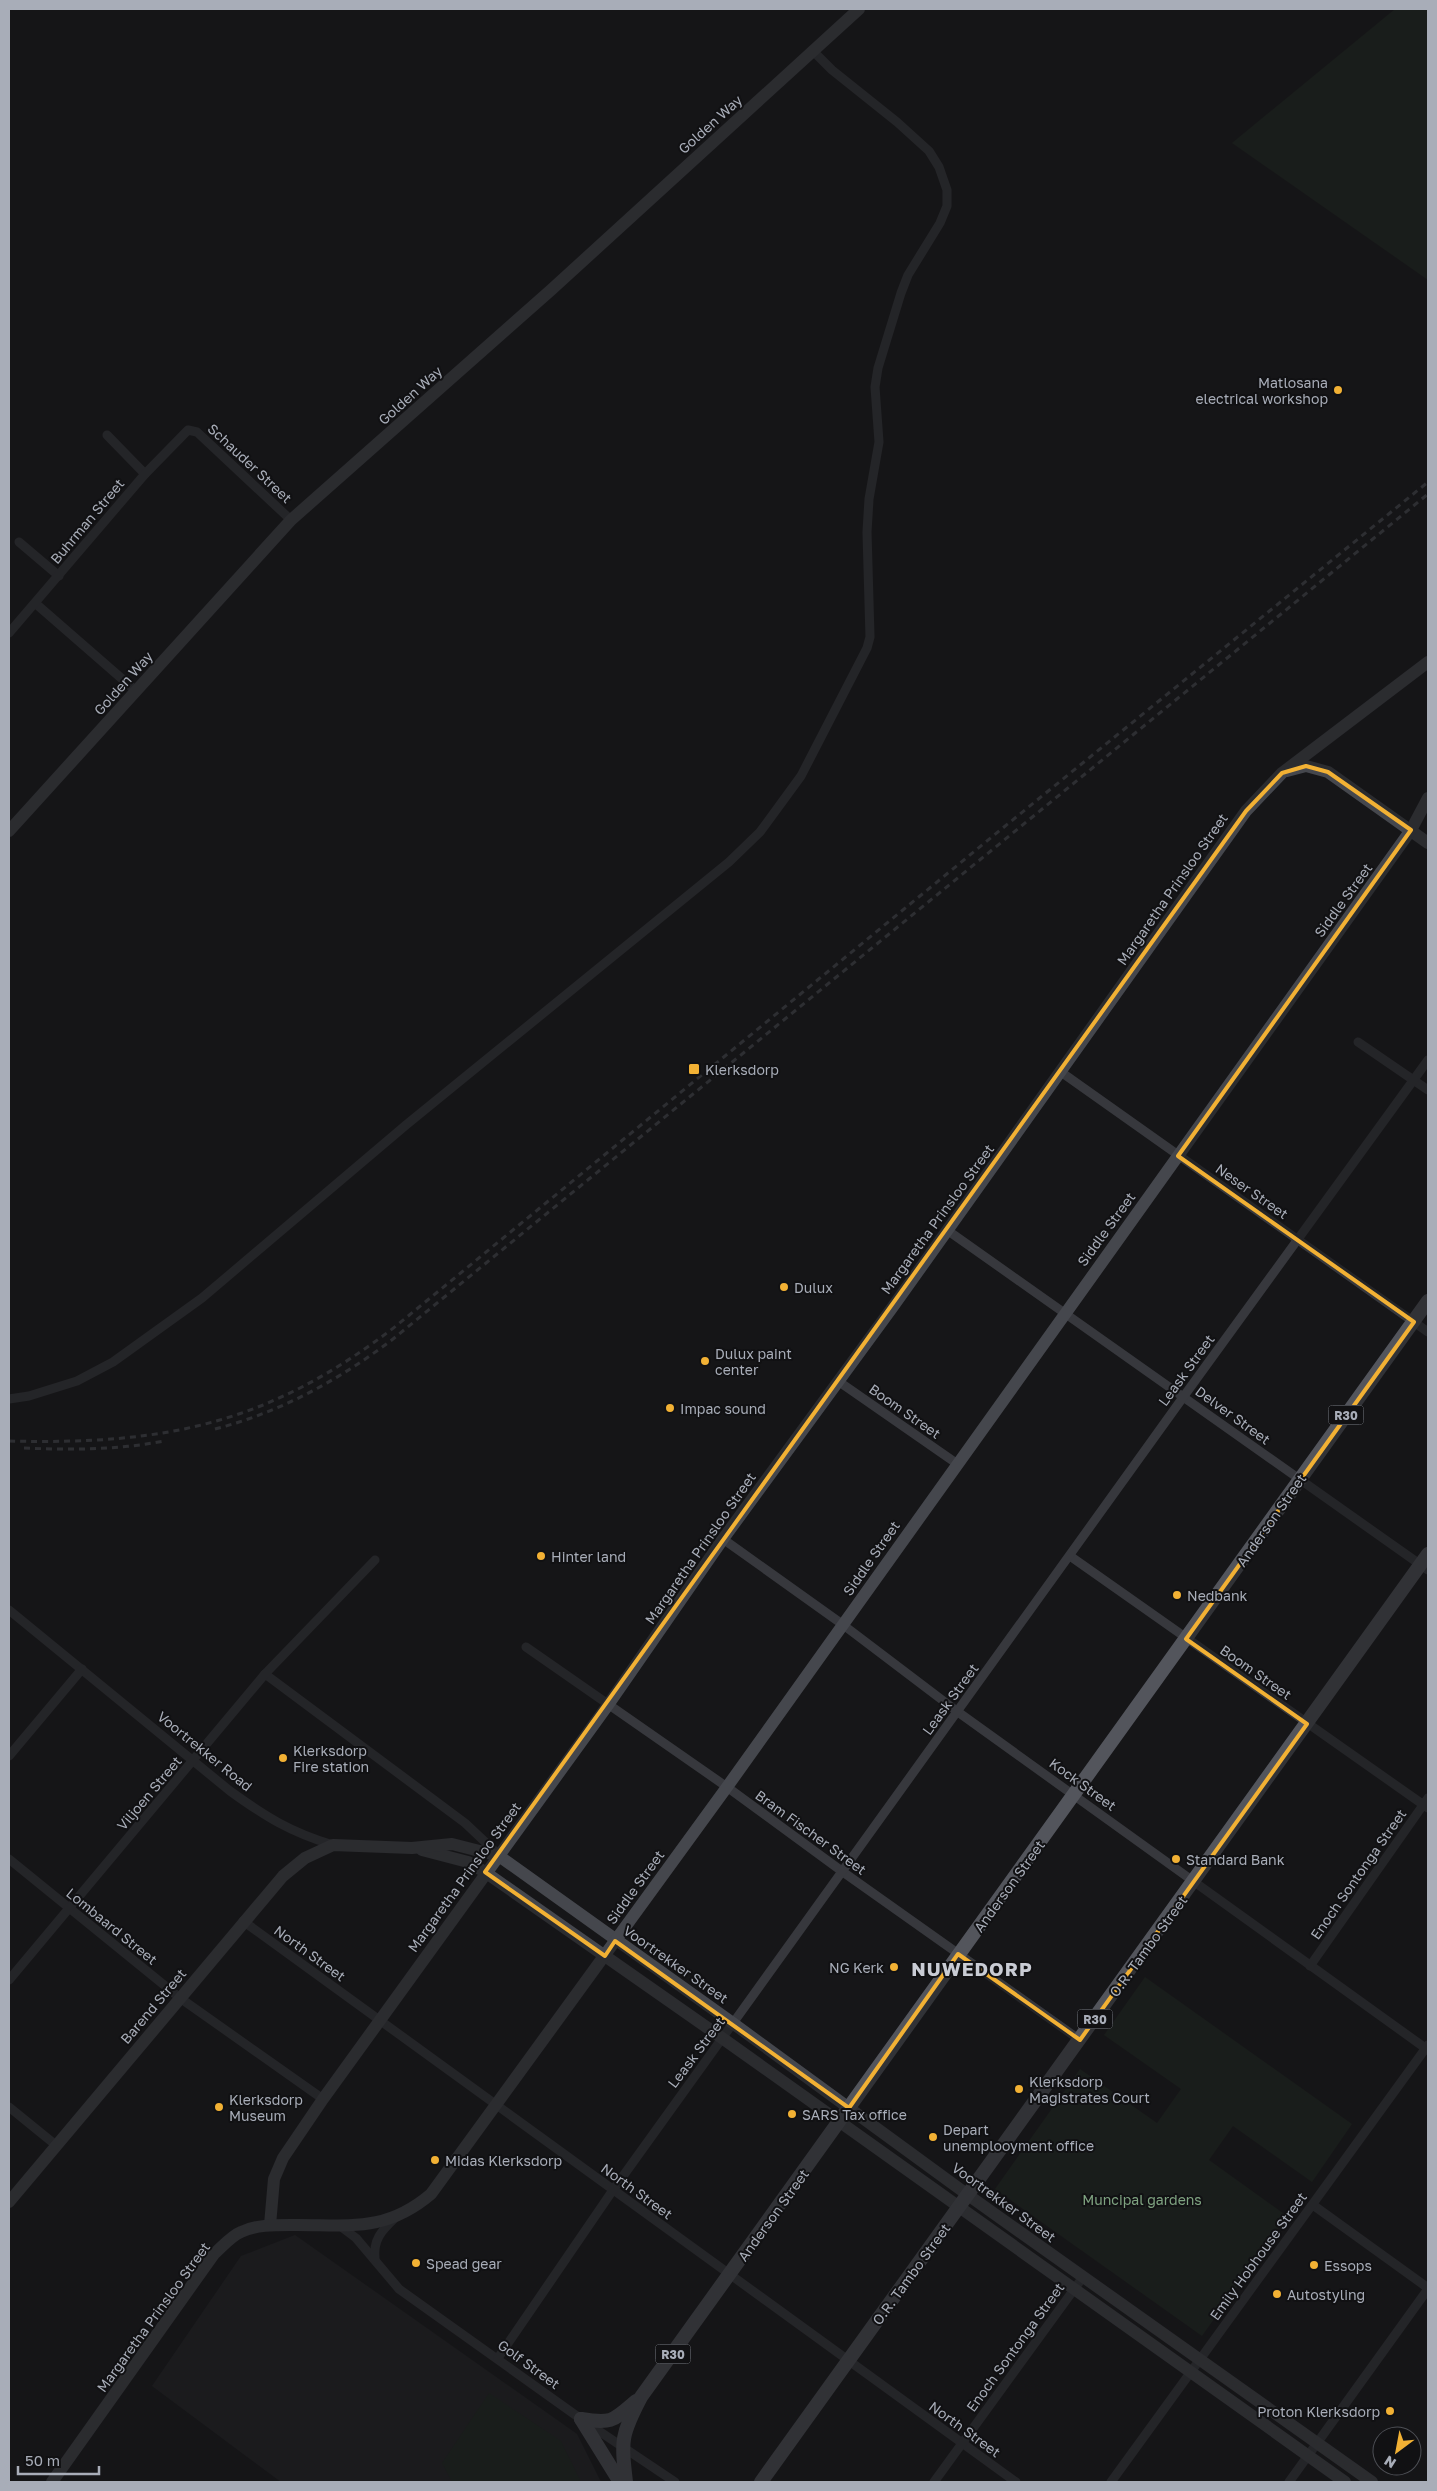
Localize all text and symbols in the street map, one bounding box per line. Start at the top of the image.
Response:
street label: Golden Way [675,91,745,157]
street label: Golden Way [375,362,445,428]
place label: Matlosana electrical workshop [1195,374,1328,407]
marker: Matlosana electrical workshop [1332,384,1344,396]
street label: Schauder Street [204,420,296,506]
street label: Buhrman Street [46,475,128,567]
street label: Golden Way [90,648,156,718]
street label: Margaretha Prinsloo Street [1113,810,1231,968]
street label: Siddle Street [1310,860,1376,940]
place label: Klerksdorp [705,1061,779,1078]
marker: Klerksdorp [687,1062,701,1076]
street label: Margaretha Prinsloo Street [877,1141,997,1297]
street label: Neser Street [1212,1160,1292,1222]
street label: Siddle Street [1073,1189,1139,1269]
place label: Dulux [794,1279,833,1296]
marker: Dulux [778,1281,790,1293]
street label: Leask Street [1154,1331,1218,1409]
place label: Dulux paint center [715,1345,792,1378]
marker: Dulux paint center [699,1355,711,1367]
street label: Boom Street [866,1380,944,1442]
street label: Delver Street [1192,1382,1274,1448]
place label: Impac sound [680,1400,766,1417]
marker: Impac sound [664,1402,676,1414]
road number: R30 [1328,1406,1364,1424]
street label: Margaretha Prinsloo Street [641,1469,759,1627]
street label: Anderson Street [1233,1470,1309,1570]
street label: Siddle Street [839,1517,903,1599]
place label: Hinter land [551,1548,626,1565]
marker: Hinter land [535,1550,547,1562]
place label: Nedbank [1187,1587,1247,1604]
marker: Nedbank [1171,1589,1183,1601]
street label: Boom Street [1217,1641,1295,1703]
street label: Leask Street [918,1660,982,1738]
street label: Voortrekker Road [154,1708,256,1794]
place label: Klerksdorp Fire station [293,1742,369,1775]
marker: Klerksdorp Fire station [277,1752,289,1764]
street label: Viljoen Street [113,1753,185,1833]
street label: Kock Street [1046,1754,1120,1814]
street label: Bram Fischer Street [752,1786,870,1878]
street label: Margaretha Prinsloo Street [404,1799,524,1955]
street label: Enoch Sontonga Street [1307,1806,1409,1942]
street label: Anderson Street [970,1837,1048,1935]
street label: Siddle Street [602,1847,668,1927]
place label: Standard Bank [1186,1851,1285,1868]
marker: Standard Bank [1170,1853,1182,1865]
street label: Lombaard Street [63,1884,161,1968]
street label: O.R. Tambo Street [1106,1892,1190,2000]
street label: North Street [271,1921,349,1985]
street label: Voortrekker Street [620,1921,732,2007]
district label: NUWEDORP [911,1957,1033,1980]
place label: NG Kerk [829,1959,884,1976]
marker: NG Kerk [888,1961,900,1973]
street label: Barend Street [117,1965,189,2047]
road number: R30 [1078,2010,1112,2028]
street label: Leask Street [664,2013,728,2091]
place label: Klerksdorp Magistrates Court [1029,2073,1150,2106]
marker: Klerksdorp Magistrates Court [1013,2083,1025,2095]
place label: Klerksdorp Museum [229,2091,303,2124]
marker: Klerksdorp Museum [213,2101,225,2113]
place label: SARS Tax office [802,2106,907,2123]
marker: SARS Tax office [786,2108,798,2120]
place label: Depart unemplooyment office [943,2121,1094,2154]
marker: Depart unemplooyment office [927,2131,939,2143]
place label: Midas Klerksdorp [445,2152,562,2169]
marker: Midas Klerksdorp [429,2154,441,2166]
street label: North Street [598,2159,676,2223]
street label: Voortrekker Street [949,2159,1059,2245]
street label: Anderson Street [734,2166,812,2264]
street label: Emily Hobhouse Street [1206,2189,1310,2323]
park label: Muncipal gardens [1082,2191,1202,2208]
street label: O.R. Tambo Street [869,2220,953,2328]
street label: Margaretha Prinsloo Street [93,2239,213,2395]
place label: Spead gear [426,2255,502,2272]
marker: Spead gear [410,2257,422,2269]
place label: Essops [1324,2257,1372,2274]
marker: Essops [1308,2259,1320,2271]
street label: Enoch Sontonga Street [963,2279,1067,2415]
place label: Autostyling [1287,2286,1365,2303]
marker: Autostyling [1271,2288,1283,2300]
street label: Golf Street [495,2336,563,2392]
road number: R30 [656,2344,690,2364]
street label: North Street [926,2397,1004,2461]
place label: Proton Klerksdorp [1257,2403,1380,2420]
marker: Proton Klerksdorp [1384,2405,1396,2417]
north arrow [1372,2426,1422,2476]
scale bar [18,2444,99,2476]
text: 50 m [25,2451,60,2469]
text: N [1381,2452,1399,2472]

